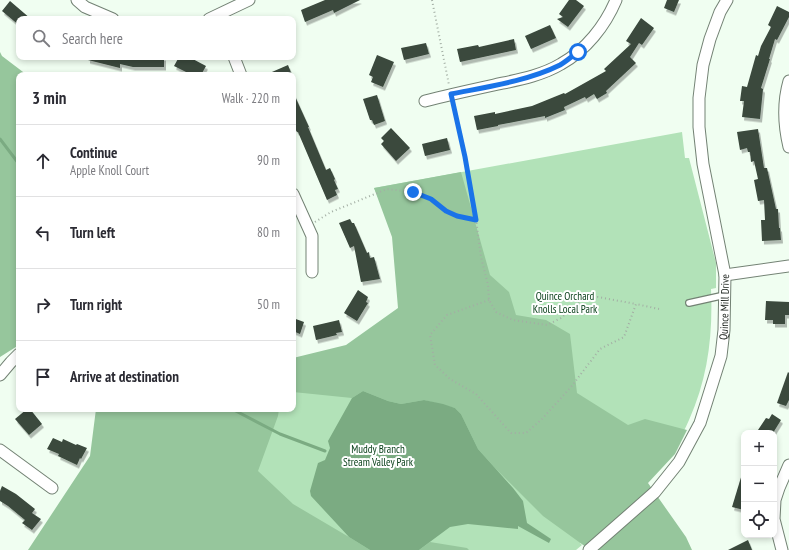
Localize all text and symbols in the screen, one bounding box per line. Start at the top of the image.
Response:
search box [16,16,296,60]
icon: search [30,27,52,49]
text: Search here [62,29,123,48]
route start [569,43,587,61]
text: 3 min [32,87,66,109]
text: Walk · 220 m [222,90,280,107]
text: Continue [70,143,117,162]
icon: ahead [32,150,54,172]
text: 90 m [257,152,280,169]
text: Apple Knoll Court [70,162,149,179]
route end [404,183,422,201]
icon: left [32,222,54,244]
text: Turn left [70,223,115,242]
text: 80 m [257,224,280,241]
street label: Quince Mill Drive [716,274,732,341]
park label: Quince Orchard Knolls Local Park [533,289,598,316]
icon: right [32,294,54,316]
text: Turn right [70,295,122,314]
text: 50 m [257,296,280,313]
icon: arrive [32,366,54,388]
text: Arrive at destination [70,367,179,386]
map controls [741,430,777,538]
button: + [741,430,777,466]
park label: Muddy Branch Stream Valley Park [343,442,414,469]
button: − [741,466,777,502]
button: locate [741,502,777,538]

